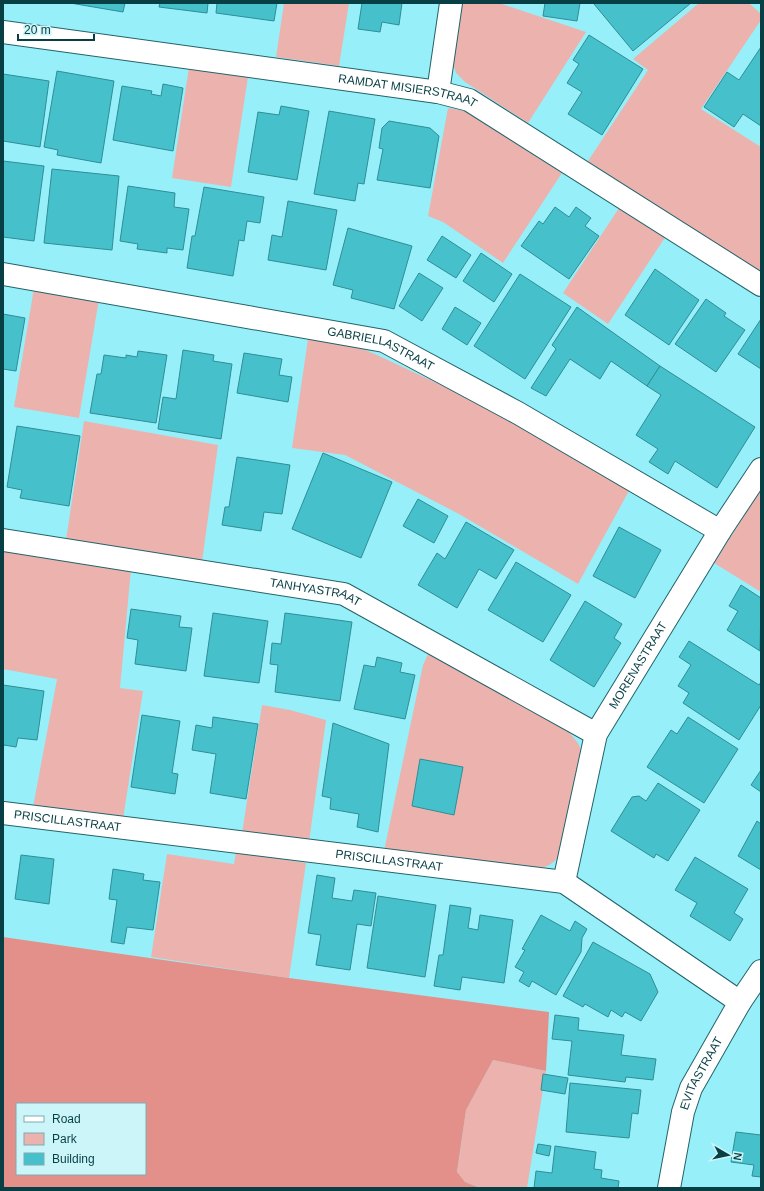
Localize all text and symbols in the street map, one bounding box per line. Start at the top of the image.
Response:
scale bar [18,16,94,42]
text: 20 m [24,23,51,37]
street label: RAMDAT MISIERSTRAAT [337,71,480,111]
street label: GABRIELLASTRAAT [326,324,437,374]
street label: TANHYASTRAAT [269,575,364,609]
street label: MORENASTRAAT [606,619,670,711]
street label: PRISCILLASTRAAT [13,807,123,835]
street label: PRISCILLASTRAAT [335,847,444,874]
street label: EVITASTRAAT [677,1034,726,1112]
legend [16,1103,146,1175]
text: Road [52,1112,81,1126]
text: Park [52,1132,78,1146]
north arrow [708,1135,748,1175]
text: Building [52,1152,95,1166]
text: N [731,1152,744,1161]

